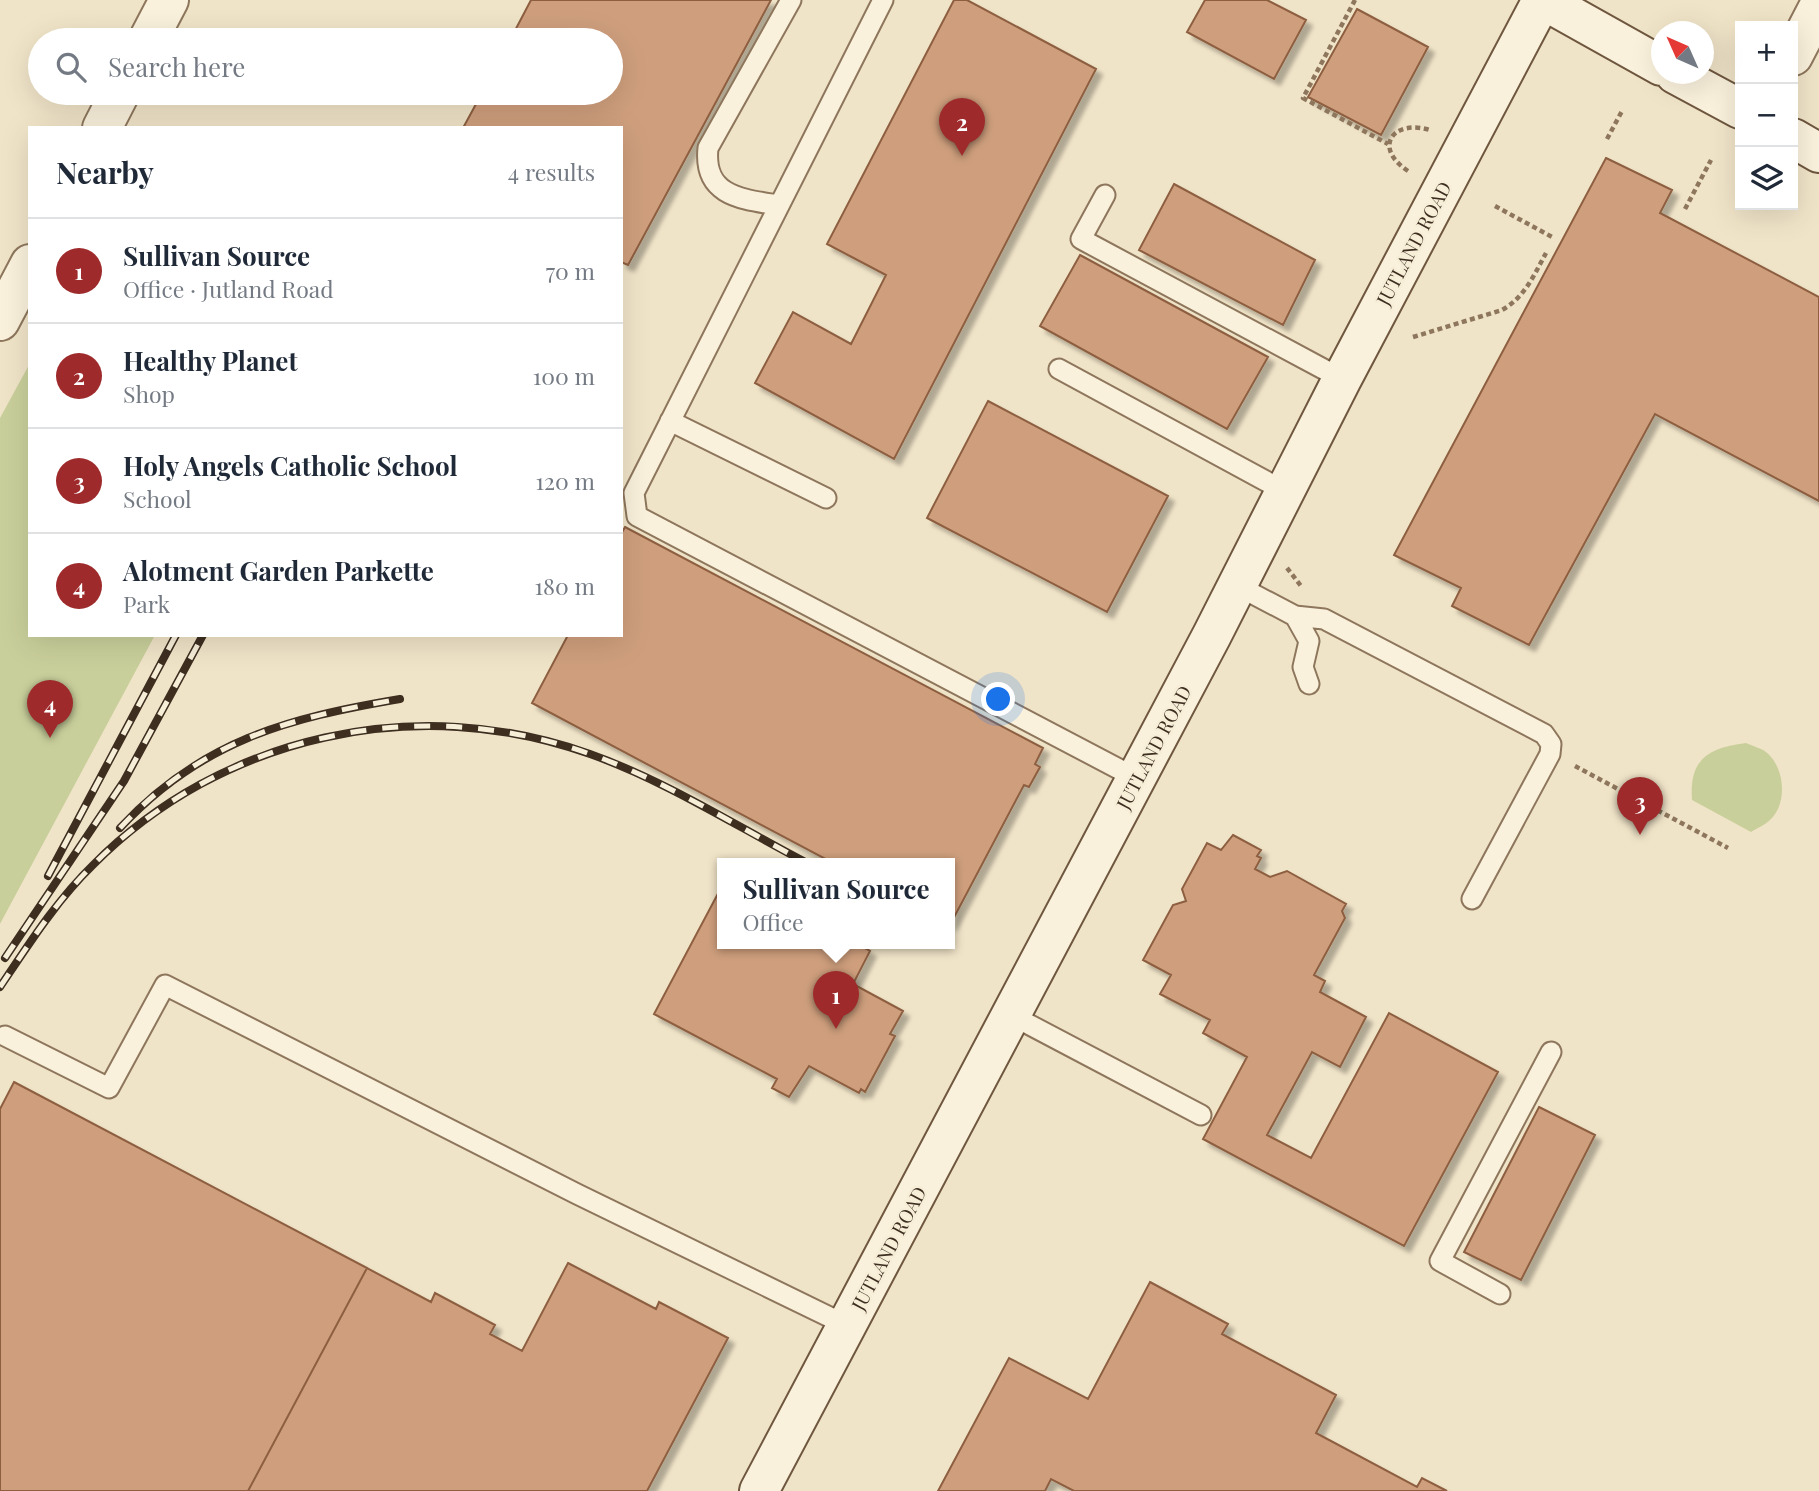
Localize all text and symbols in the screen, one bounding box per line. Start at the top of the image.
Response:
north arrow [1651,21,1714,84]
map controls [1735,21,1798,210]
button: + [1735,21,1798,84]
search box [28,28,623,105]
icon: search [52,48,90,86]
text: Search here [108,49,245,84]
button: − [1735,84,1798,147]
pin: 2 [939,98,985,156]
button: layers [1735,147,1798,210]
text: Nearby [56,152,154,192]
text: 4 results [508,156,595,187]
street label: JUTLAND ROAD [1369,176,1457,310]
text: Sullivan Source [123,238,310,273]
text: 1 [75,255,83,286]
text: 70 m [546,255,595,286]
text: Office · Jutland Road [123,273,334,304]
text: Healthy Planet [123,343,298,378]
text: 2 [73,360,85,391]
text: 100 m [533,360,595,391]
text: Shop [123,378,175,409]
text: Holy Angels Catholic School [123,448,457,483]
text: 3 [73,465,85,496]
text: 120 m [536,465,595,496]
text: School [123,483,192,514]
text: Alotment Garden Parkette [123,553,434,588]
text: 4 [73,570,85,601]
text: 180 m [535,570,595,601]
text: Park [123,588,170,619]
pin: 4 [27,680,73,738]
street label: JUTLAND ROAD [1109,680,1197,814]
your location [981,682,1015,716]
pin: 3 [1617,777,1663,835]
popup [717,858,955,949]
text: Sullivan Source [742,871,930,906]
text: Office [742,906,804,937]
pin: 1 [813,971,859,1029]
street label: JUTLAND ROAD [844,1181,932,1315]

